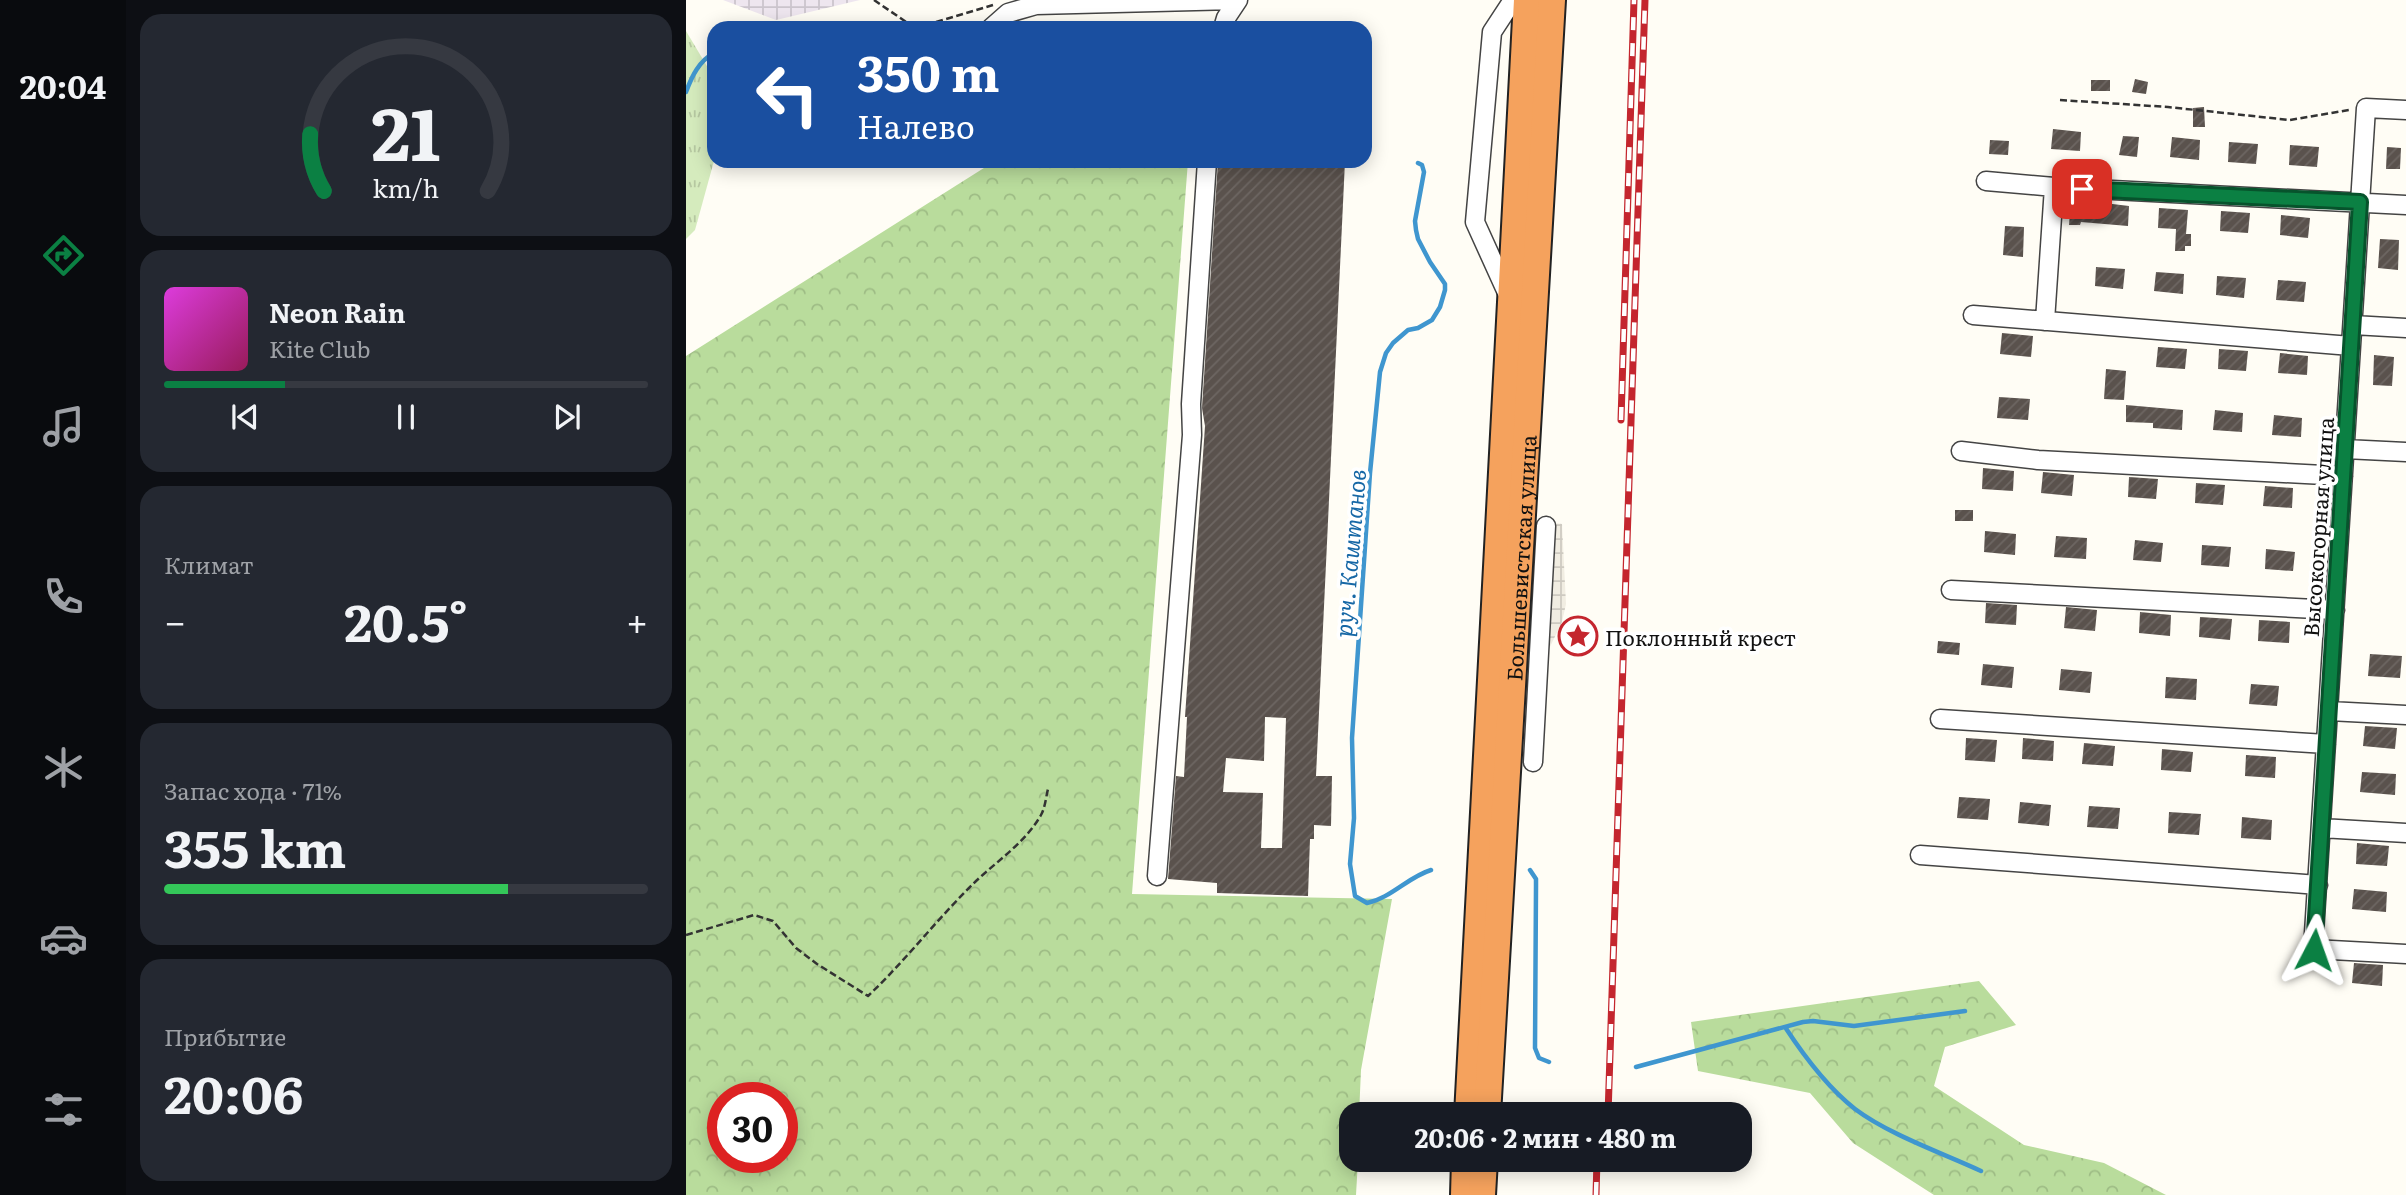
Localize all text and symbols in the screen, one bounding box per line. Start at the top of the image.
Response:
text: 350 m [857,34,1000,107]
icon: left [742,49,833,140]
text: 20:04 [20,61,106,109]
text: 21 [371,75,441,183]
text: Налево [857,101,975,149]
pin [2052,159,2112,219]
text: km/h [373,169,439,206]
icon: arrive [2063,170,2101,208]
icon: directions [39,231,88,280]
text: Neon Rain [269,292,406,331]
text: Kite Club [269,331,370,365]
icon: previous [226,398,264,436]
icon: pause [387,398,425,436]
icon: next [548,398,586,436]
icon: music [39,402,88,451]
street label: Высокогорная улица [2294,415,2340,638]
street label: Большевистская улица [1497,433,1542,682]
water label: руч. Каштанов [1325,468,1373,638]
text: Климат [164,547,254,581]
icon: phone [39,572,88,621]
text: 20.5° [344,581,468,658]
text: − [164,591,186,648]
text: + [626,591,648,648]
place icon: Поклонный крест [1557,615,1599,657]
place label: Поклонный крест [1605,621,1796,652]
icon: climate [39,743,88,792]
text: Запас хода · 71% [164,773,342,807]
text: 355 km [164,807,346,884]
position arrow [2277,913,2351,987]
icon: car [39,914,88,963]
text: Прибытие [164,1019,286,1053]
text: 20:06 [164,1053,303,1130]
speed limit sign: 30 [707,1082,798,1173]
icon: filters [39,1085,88,1134]
text: 20:06 · 2 мин · 480 m [1414,1117,1677,1156]

